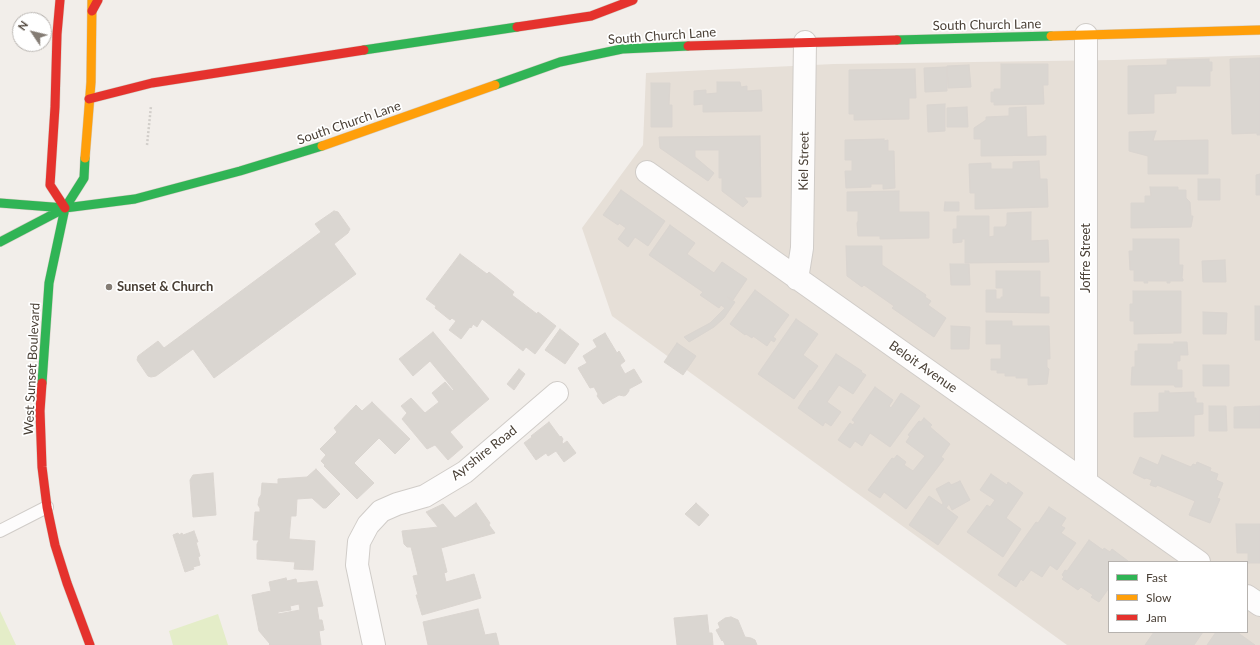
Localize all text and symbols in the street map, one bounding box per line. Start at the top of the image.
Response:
north arrow [12,12,52,52]
street label: South Church Lane [933,16,1041,34]
text: N [15,18,30,33]
street label: South Church Lane [607,24,717,48]
street label: South Church Lane [295,98,403,148]
street label: Kiel Street [796,131,812,191]
street label: Joffre Street [1078,223,1094,293]
place label: Sunset & Church [117,279,213,295]
marker: Sunset & Church [104,282,114,292]
street label: West Sunset Boulevard [21,302,43,436]
street label: Beloit Avenue [886,338,960,396]
street label: Ayrshire Road [448,422,520,484]
legend [1108,561,1248,633]
text: Fast [1146,570,1167,585]
text: Slow [1146,590,1171,605]
text: Jam [1146,610,1167,625]

